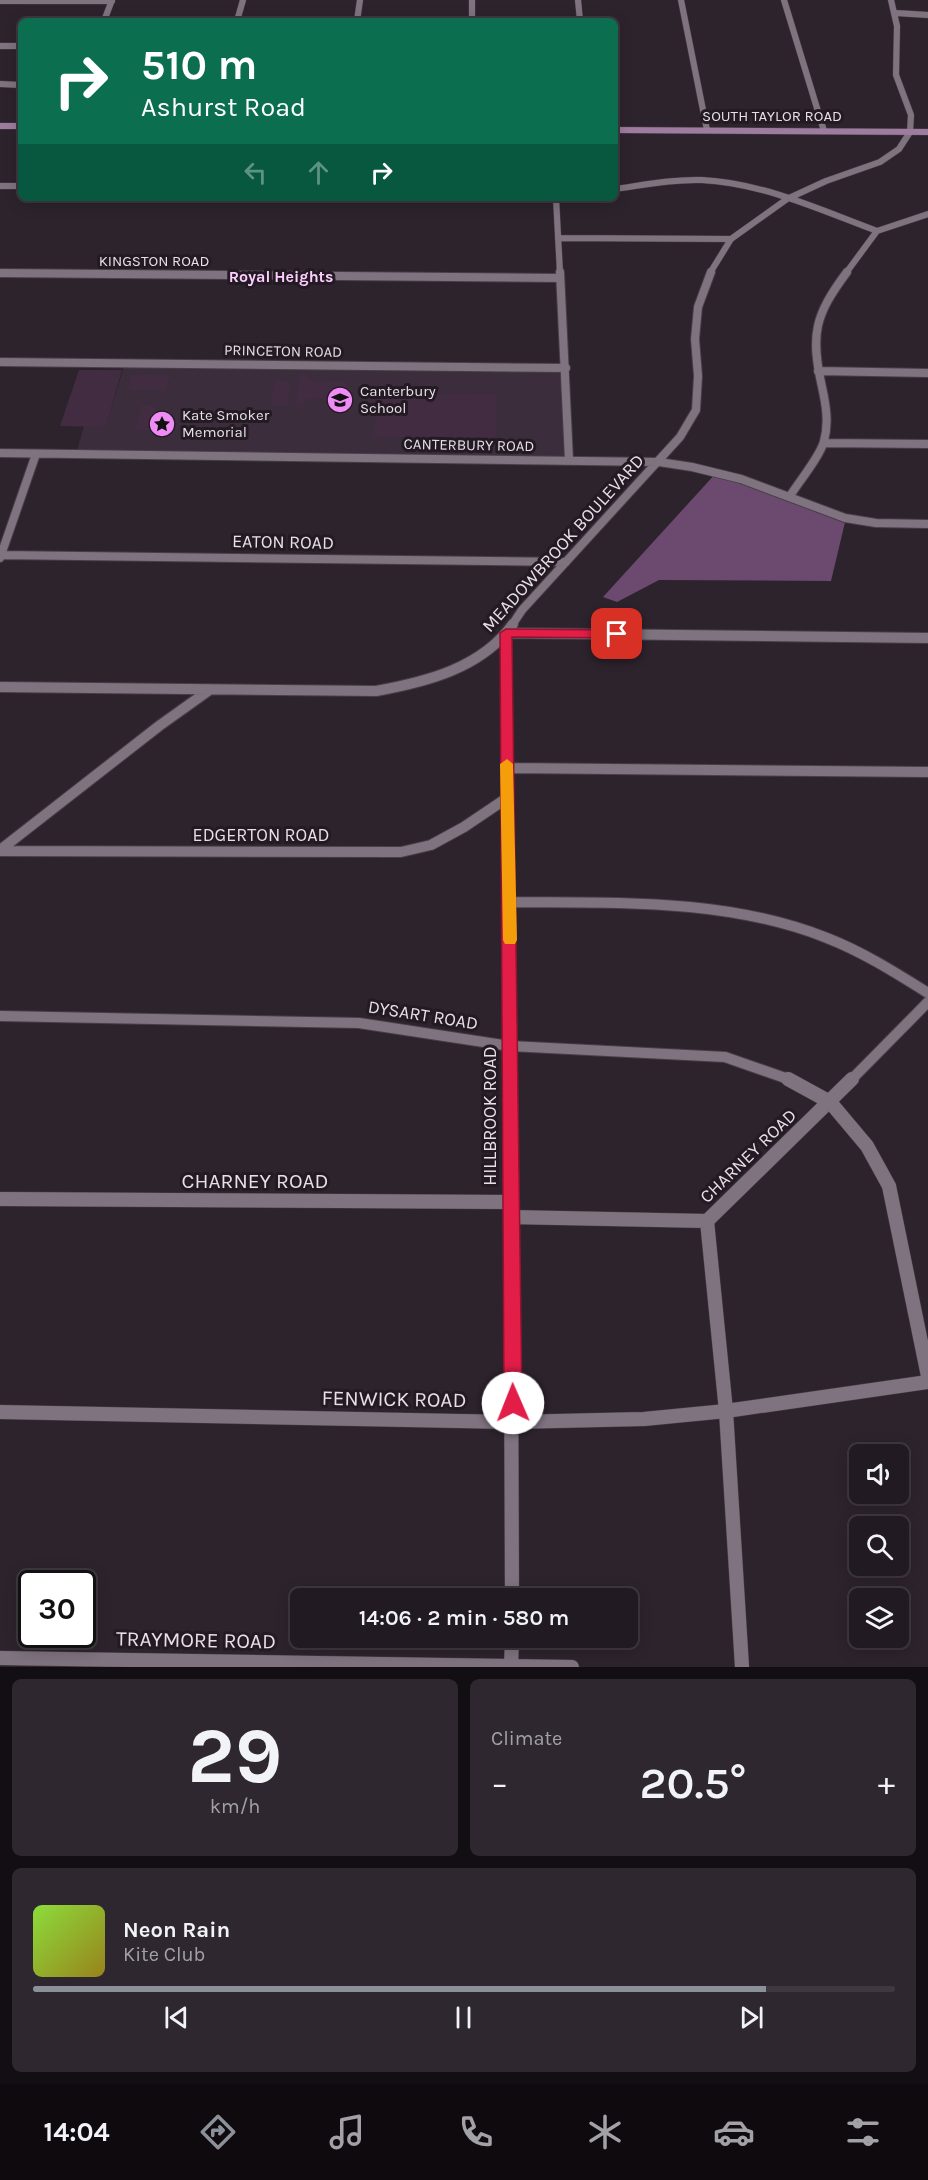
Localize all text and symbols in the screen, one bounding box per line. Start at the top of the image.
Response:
text: 510 m [141,40,257,90]
icon: right [42,42,120,120]
text: Ashurst Road [141,91,306,123]
street label: SOUTH TAYLOR ROAD [702,107,842,125]
icon: left [239,156,272,189]
icon: ahead [302,156,335,189]
icon: right [365,156,398,189]
street label: KINGSTON ROAD [99,252,209,270]
district label: Royal Heights [229,267,333,286]
street label: PRINCETON ROAD [224,341,342,361]
place label: Canterbury School [360,382,436,417]
school or university icon: Canterbury School [325,385,355,415]
place label: Kate Smoker Memorial [182,406,270,441]
place icon: Kate Smoker Memorial [147,409,177,439]
street label: CANTERBURY ROAD [404,435,534,455]
street label: MEADOWBROOK BOULEVARD [477,449,649,637]
street label: EATON ROAD [232,530,334,554]
pin [591,608,642,659]
icon: arrive [600,617,633,650]
street label: EDGERTON ROAD [193,824,329,846]
street label: DYSART ROAD [366,995,480,1035]
street label: HILLBROOK ROAD [479,1046,501,1186]
street label: CHARNEY ROAD [695,1104,801,1208]
street label: CHARNEY ROAD [182,1169,328,1193]
position arrow [481,1371,545,1435]
street label: FENWICK ROAD [321,1386,467,1412]
map controls [849,1444,909,1648]
button: sound [849,1444,909,1504]
button: search [849,1516,909,1576]
speed limit sign: 30 [18,1570,96,1648]
button: layers [849,1588,909,1648]
text: 14:06 · 2 min · 580 m [359,1605,569,1631]
street label: TRAYMORE ROAD [116,1627,276,1653]
text: 29 [188,1710,282,1802]
text: Climate [491,1727,562,1750]
text: 20.5° [640,1757,746,1809]
text: − [491,1764,508,1802]
text: + [878,1764,895,1802]
text: km/h [210,1795,260,1818]
text: Neon Rain [123,1917,230,1943]
text: Kite Club [123,1943,205,1966]
icon: previous [160,2001,193,2034]
icon: pause [447,2001,480,2034]
icon: next [735,2001,768,2034]
icon: directions [197,2111,239,2153]
icon: music [326,2111,368,2153]
icon: phone [455,2111,497,2153]
icon: climate [584,2111,626,2153]
icon: car [713,2111,755,2153]
icon: filters [842,2111,884,2153]
text: 14:04 [44,2116,110,2148]

